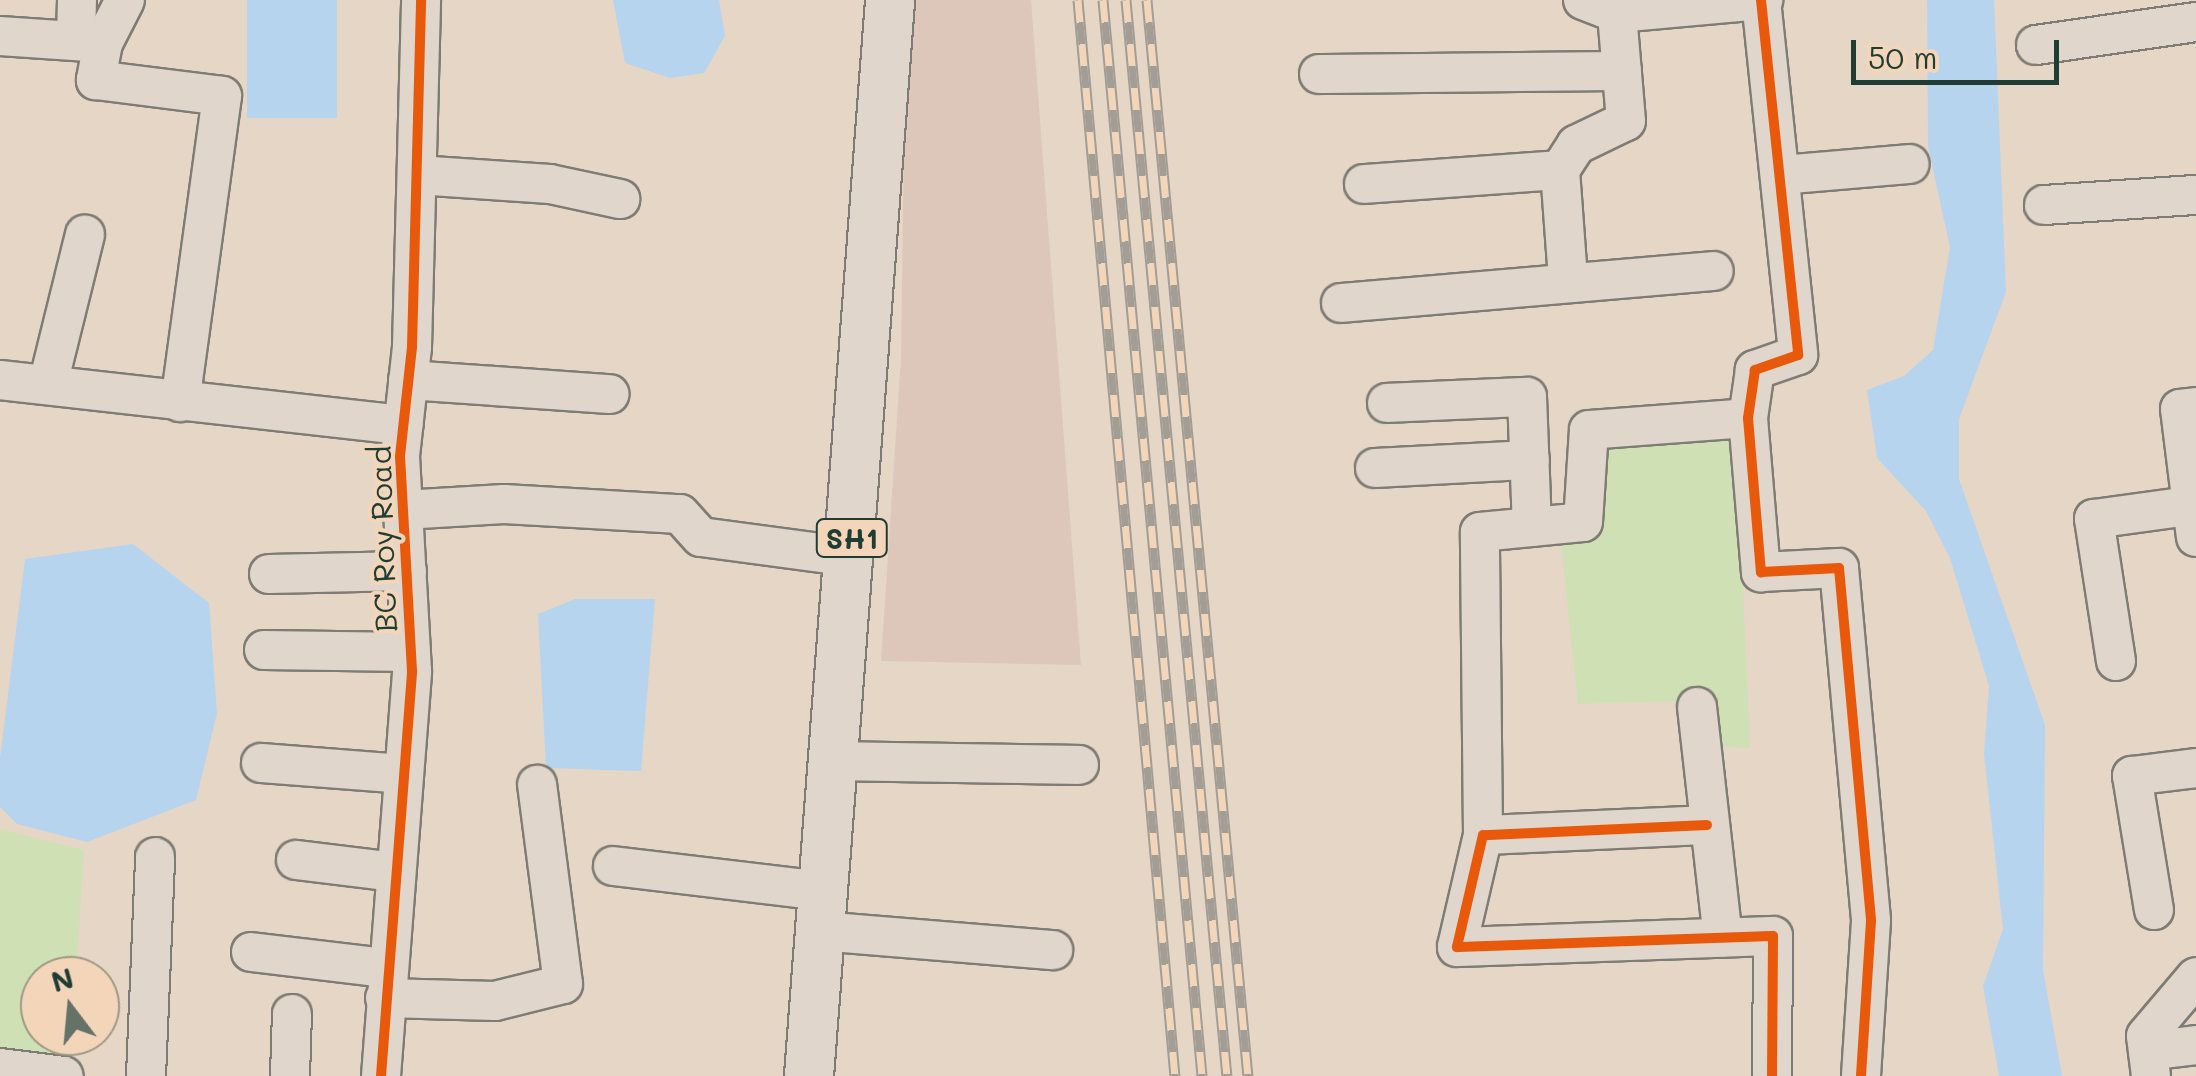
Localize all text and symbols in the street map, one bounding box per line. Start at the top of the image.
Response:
scale bar [1856,20,2064,82]
text: 50 m [1868,37,1938,77]
street label: BC Roy Road [361,445,403,633]
road number: SH1 [814,515,890,561]
north arrow [20,956,120,1056]
text: N [47,959,77,999]

